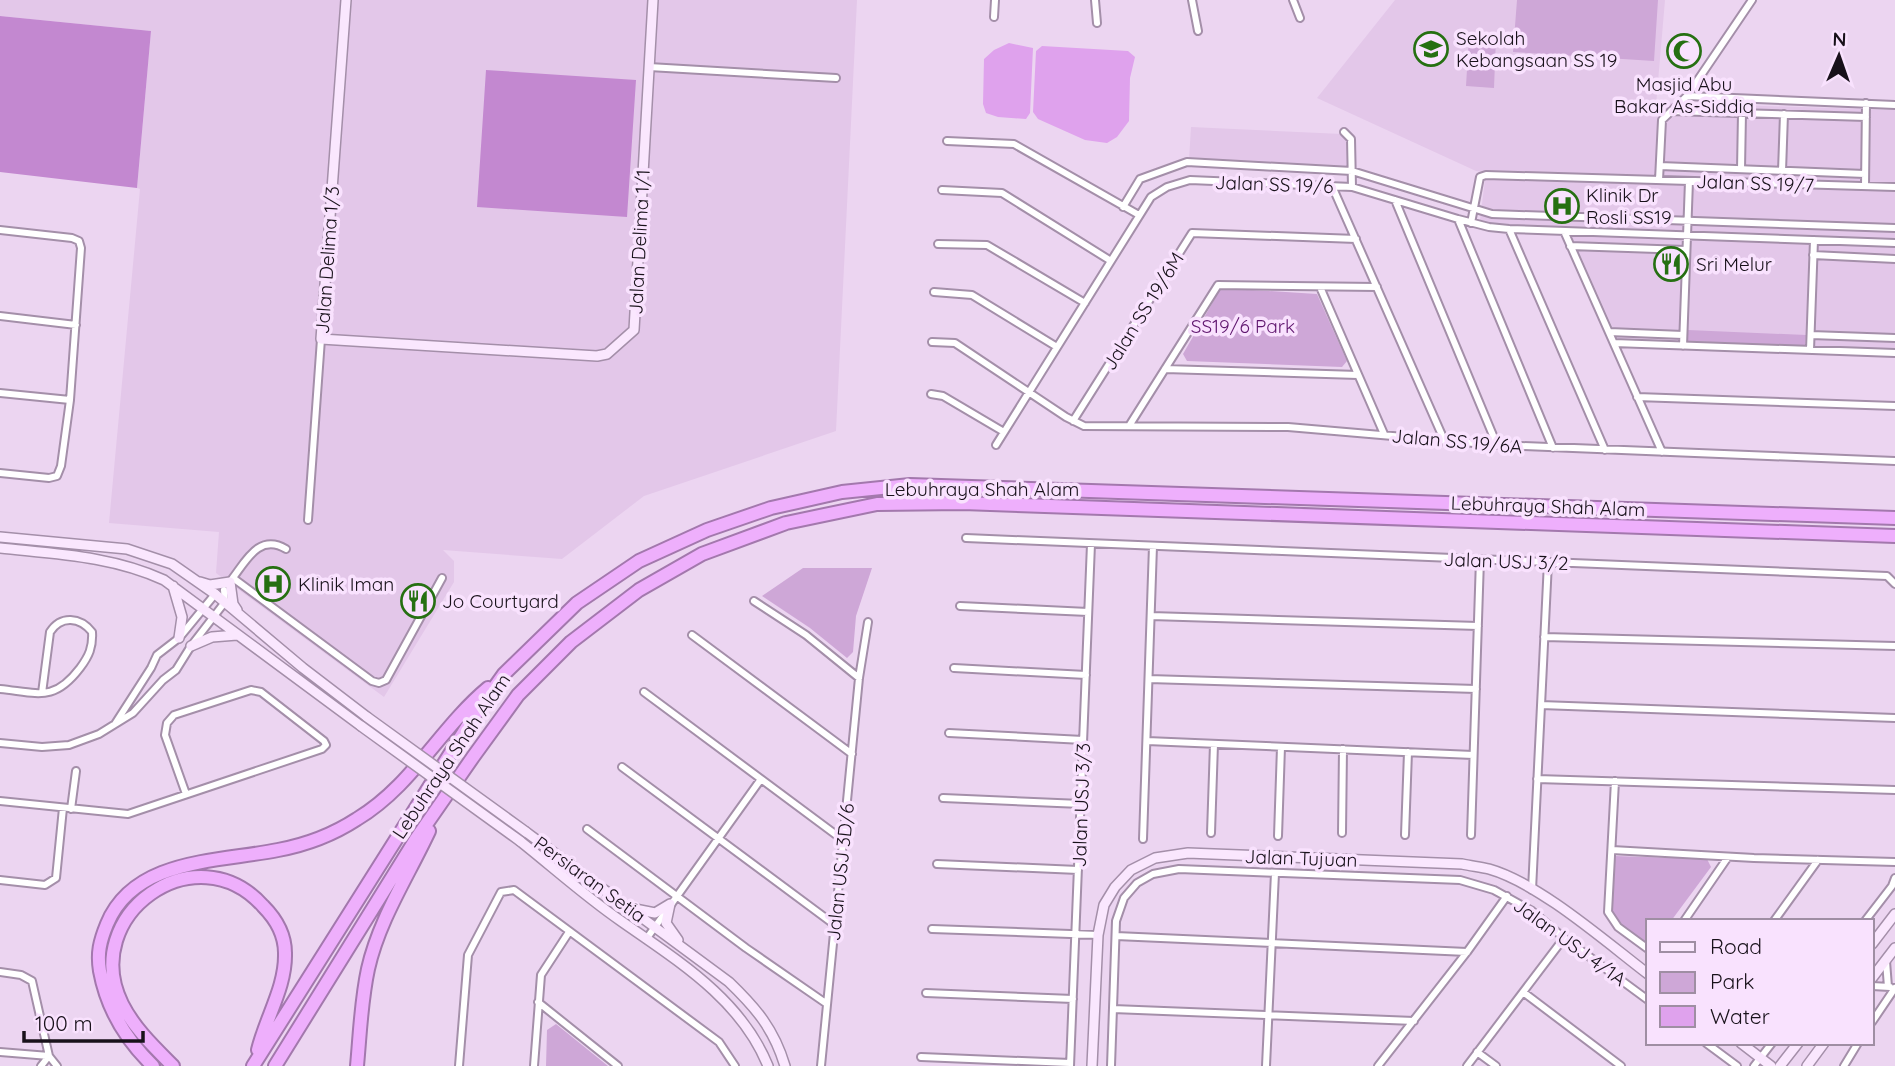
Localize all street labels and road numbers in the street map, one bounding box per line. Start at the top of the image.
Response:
street label: Jalan Delima 1/1 [623,169,655,315]
street label: Jalan SS 19/7 [1695,169,1815,197]
street label: Jalan SS 19/6 [1214,170,1334,198]
street label: Jalan Delima 1/3 [310,185,344,335]
street label: Jalan SS 19/6M [1097,248,1189,374]
street label: Jalan SS 19/6A [1391,423,1523,459]
street label: Lebuhraya Shah Alam [885,477,1079,501]
street label: Lebuhraya Shah Alam [1450,491,1646,521]
street label: Jalan USJ 3/2 [1443,547,1569,575]
street label: Lebuhraya Shah Alam [387,669,515,843]
street label: Jalan USJ 3/3 [1067,742,1095,868]
street label: Jalan USJ 3D/6 [821,802,859,942]
street label: Persiaran Setia [530,831,650,927]
street label: Jalan Tujuan [1244,844,1358,872]
street label: Jalan USJ 4/1A [1509,893,1631,991]

